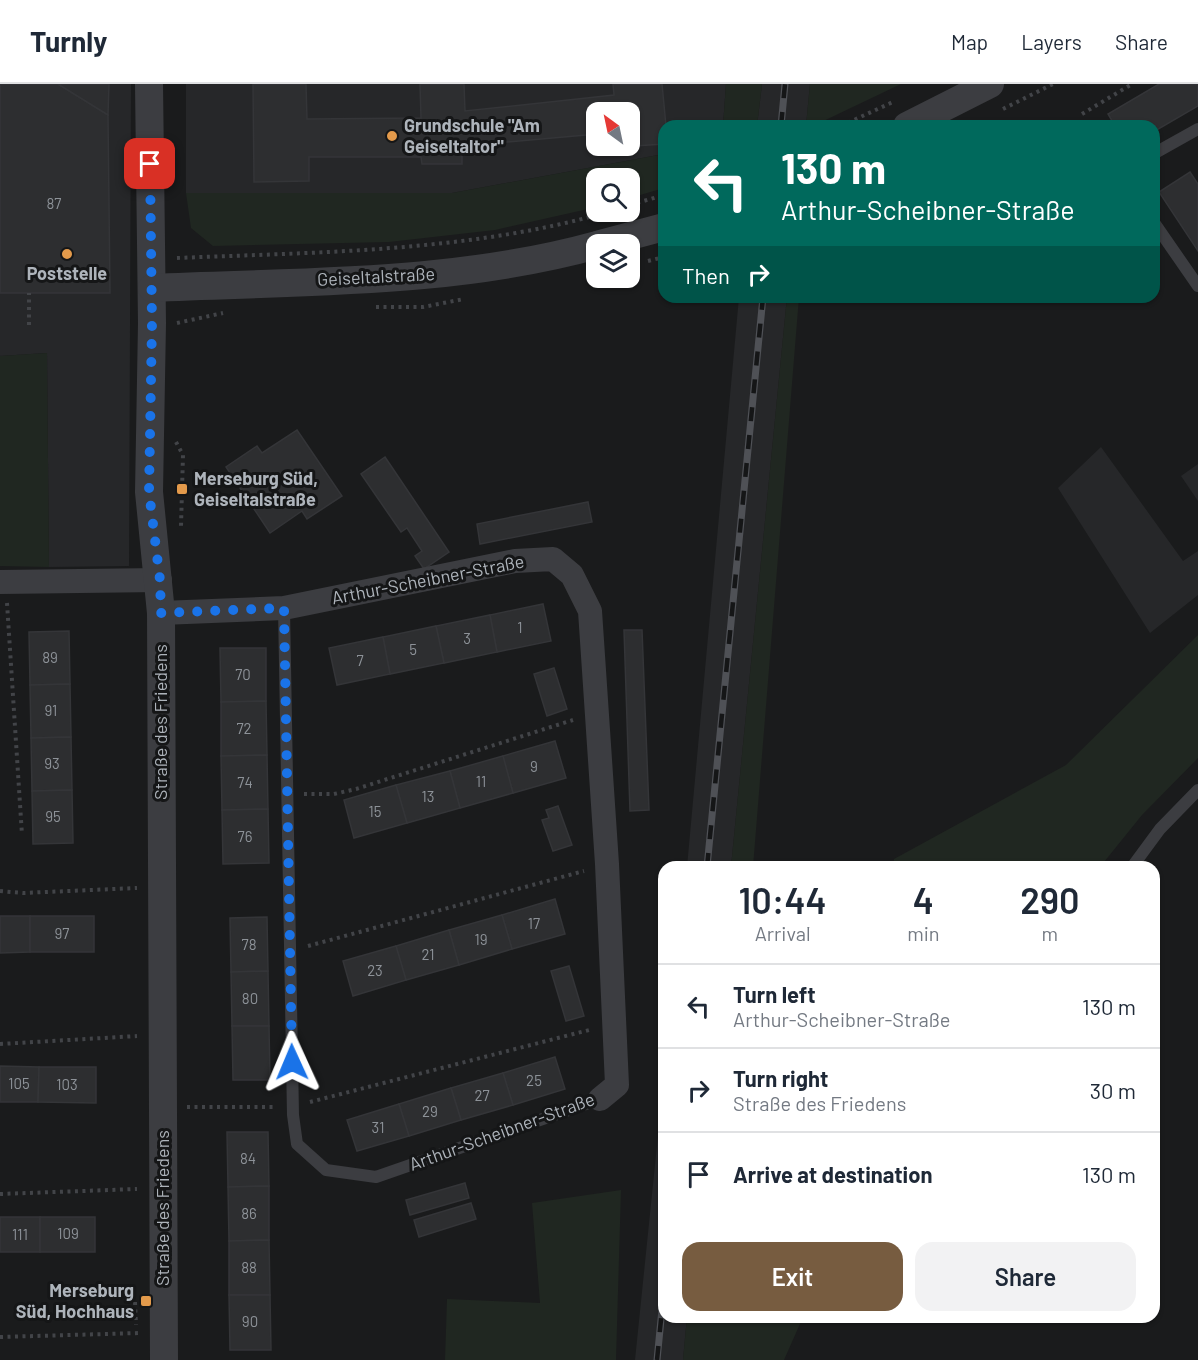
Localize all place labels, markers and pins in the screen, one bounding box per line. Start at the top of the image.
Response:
place label: Grundschule "Am Geiseltaltor" [404,114,540,157]
marker: Grundschule "Am Geiseltaltor" [385,129,399,143]
pin [124,138,175,189]
marker: Poststelle [60,247,74,261]
place label: Poststelle [27,262,107,284]
place label: Merseburg Süd, Geiseltalstraße [194,467,318,510]
marker: Merseburg Süd, Geiseltalstraße [175,482,189,496]
place label: Merseburg Süd, Hochhaus [16,1279,134,1322]
marker: Merseburg Süd, Hochhaus [139,1294,153,1308]

